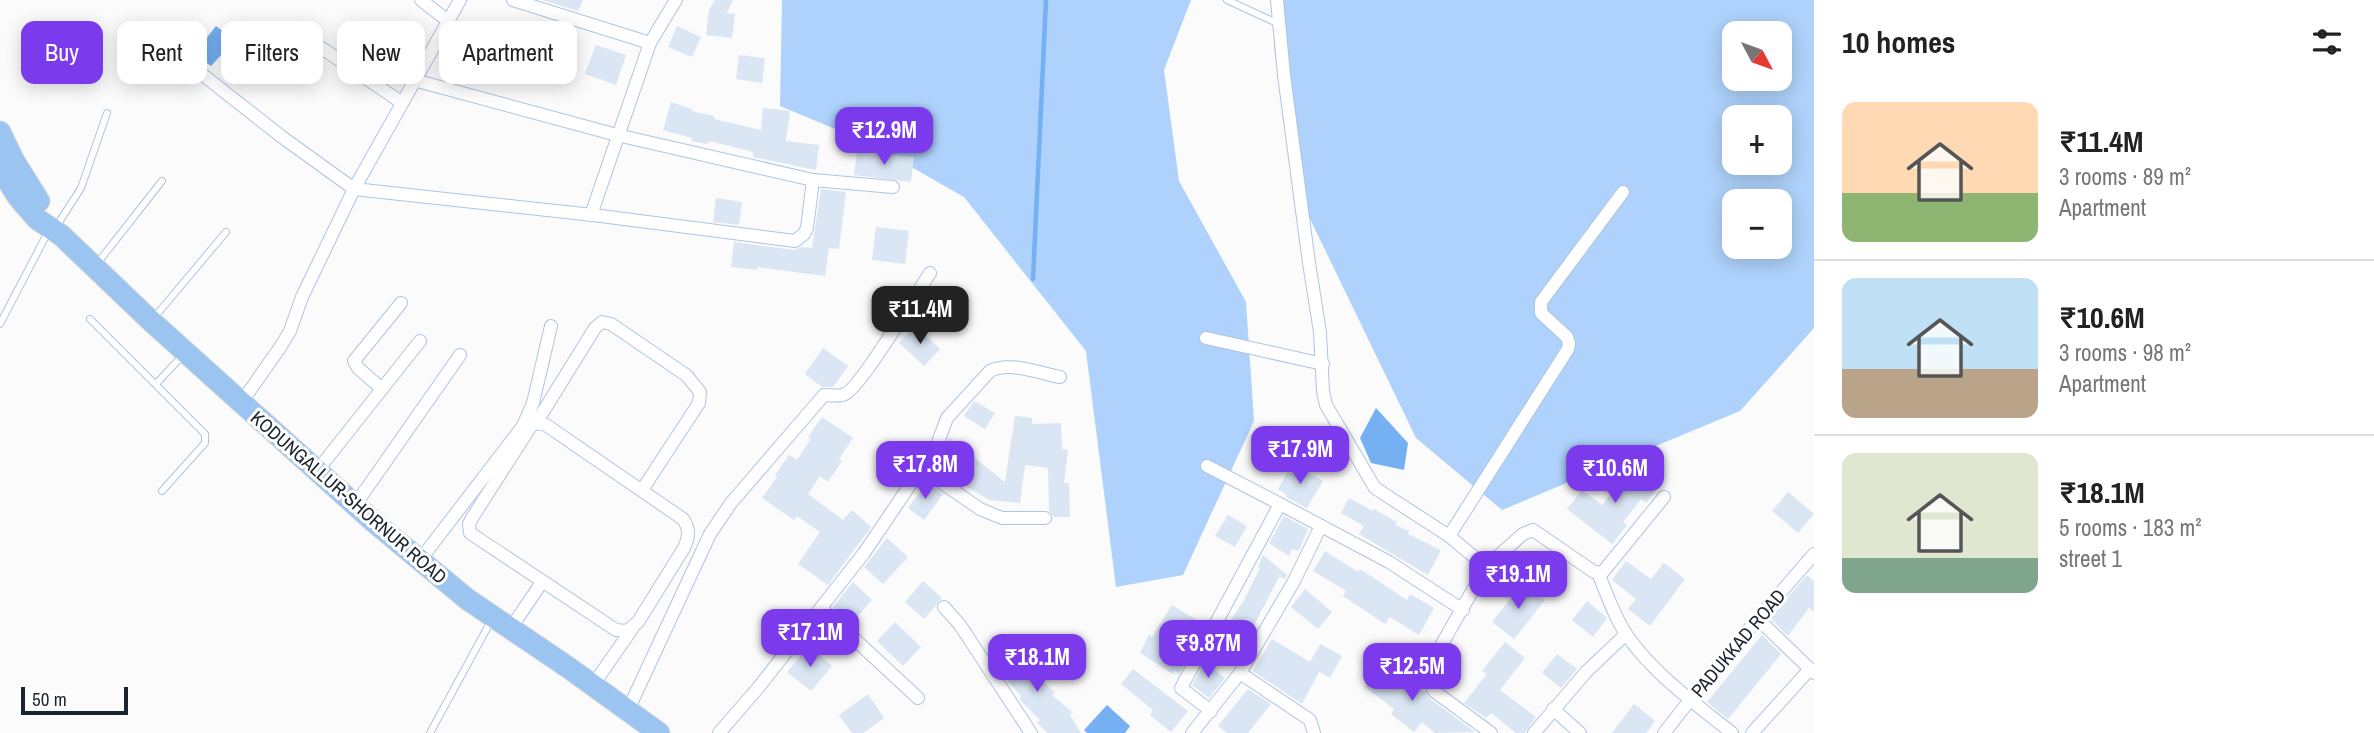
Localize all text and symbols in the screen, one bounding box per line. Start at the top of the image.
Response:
chip: Buy [21,21,103,84]
chip: Rent [117,21,207,84]
chip: Filters [221,21,323,84]
chip: New [337,21,425,84]
chip: Apartment [439,21,577,84]
north arrow [1722,21,1792,91]
map controls [1722,21,1792,259]
text: 10 homes [1842,22,1956,62]
icon: filters [2308,23,2346,61]
button: + [1722,105,1792,175]
pin: ₹12.9M [827,108,941,167]
text: ₹12.9M [851,114,917,145]
text: ₹11.4M [2059,121,2143,161]
icon: home [1898,130,1982,214]
text: 3 rooms · 89 m² [2059,161,2191,192]
button: − [1722,189,1792,259]
text: Apartment [2059,192,2146,223]
pin: ₹11.4M [863,286,977,346]
text: ₹11.4M [888,293,952,324]
text: ₹10.6M [2059,297,2145,337]
icon: home [1898,306,1982,390]
text: 3 rooms · 98 m² [2059,337,2191,368]
text: Apartment [2059,368,2146,399]
street label: KODUNGALLUR-SHORNUR ROAD [245,405,453,589]
pin: ₹17.9M [1243,426,1357,486]
text: ₹17.9M [1267,433,1333,464]
pin: ₹17.8M [868,442,982,501]
pin: ₹10.6M [1558,446,1672,505]
text: ₹17.8M [892,448,958,479]
text: ₹10.6M [1582,452,1648,483]
text: ₹18.1M [2059,472,2145,512]
icon: home [1898,481,1982,565]
text: 5 rooms · 183 m² [2059,512,2202,543]
text: street 1 [2059,543,2122,574]
pin: ₹19.1M [1461,552,1575,611]
text: ₹19.1M [1485,558,1551,589]
street label: PADUKKAD ROAD [1685,583,1791,703]
pin: ₹17.1M [753,610,867,669]
text: ₹17.1M [777,616,843,647]
pin: ₹9.87M [1151,620,1265,680]
text: ₹9.87M [1175,627,1241,658]
pin: ₹18.1M [980,634,1094,694]
text: ₹18.1M [1004,641,1070,672]
pin: ₹12.5M [1355,644,1469,703]
text: ₹12.5M [1379,650,1445,681]
scale bar [21,684,128,716]
text: 50 m [32,686,67,712]

